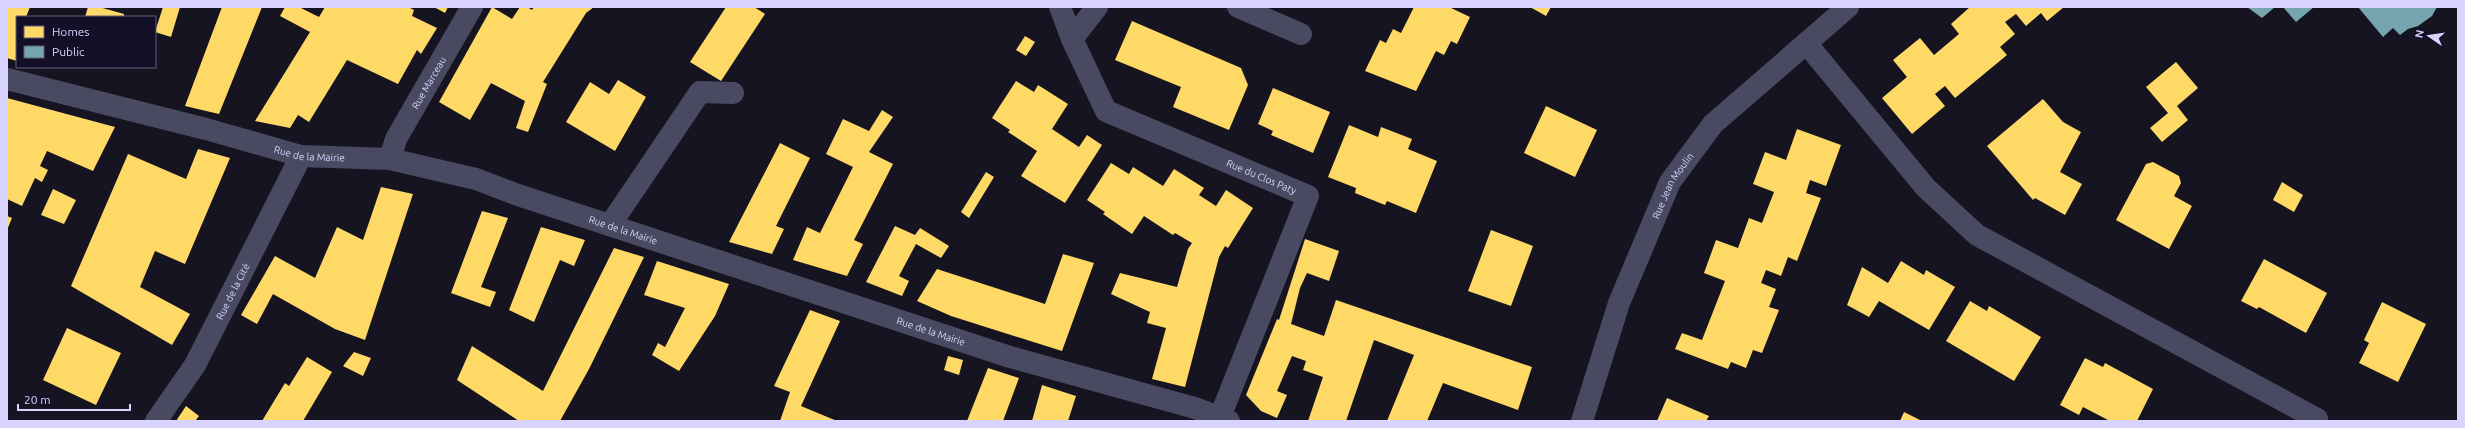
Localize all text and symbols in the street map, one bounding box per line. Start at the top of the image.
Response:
legend [16,16,156,68]
north arrow [2409,16,2449,56]
text: Homes [52,25,90,38]
text: N [2412,28,2426,39]
text: Public [52,45,85,58]
street label: Rue Marceau [409,55,448,111]
street label: Rue de la Mairie [273,143,345,163]
street label: Rue Jean Moulin [1650,150,1695,220]
street label: Rue du Clos Paty [1225,157,1298,196]
street label: Rue de la Mairie [587,213,659,246]
street label: Rue de la Cité [214,261,251,321]
street label: Rue de la Mairie [895,315,967,347]
scale bar [18,386,130,412]
text: 20 m [24,393,51,406]

